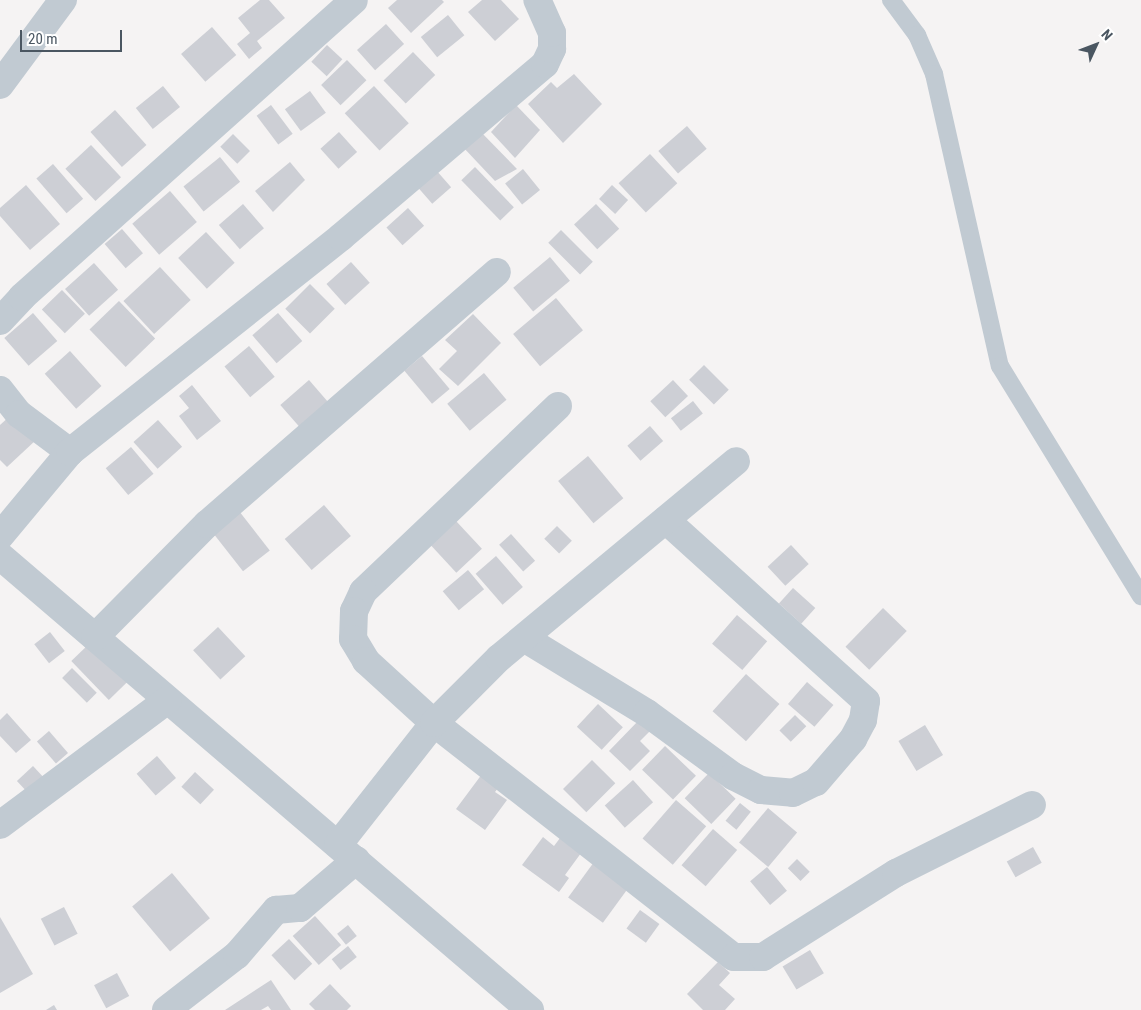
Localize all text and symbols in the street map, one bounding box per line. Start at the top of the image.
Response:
scale bar [22,20,125,52]
north arrow [1071,20,1121,70]
text: N [1098,26,1116,43]
text: 20 m [28,30,58,48]

